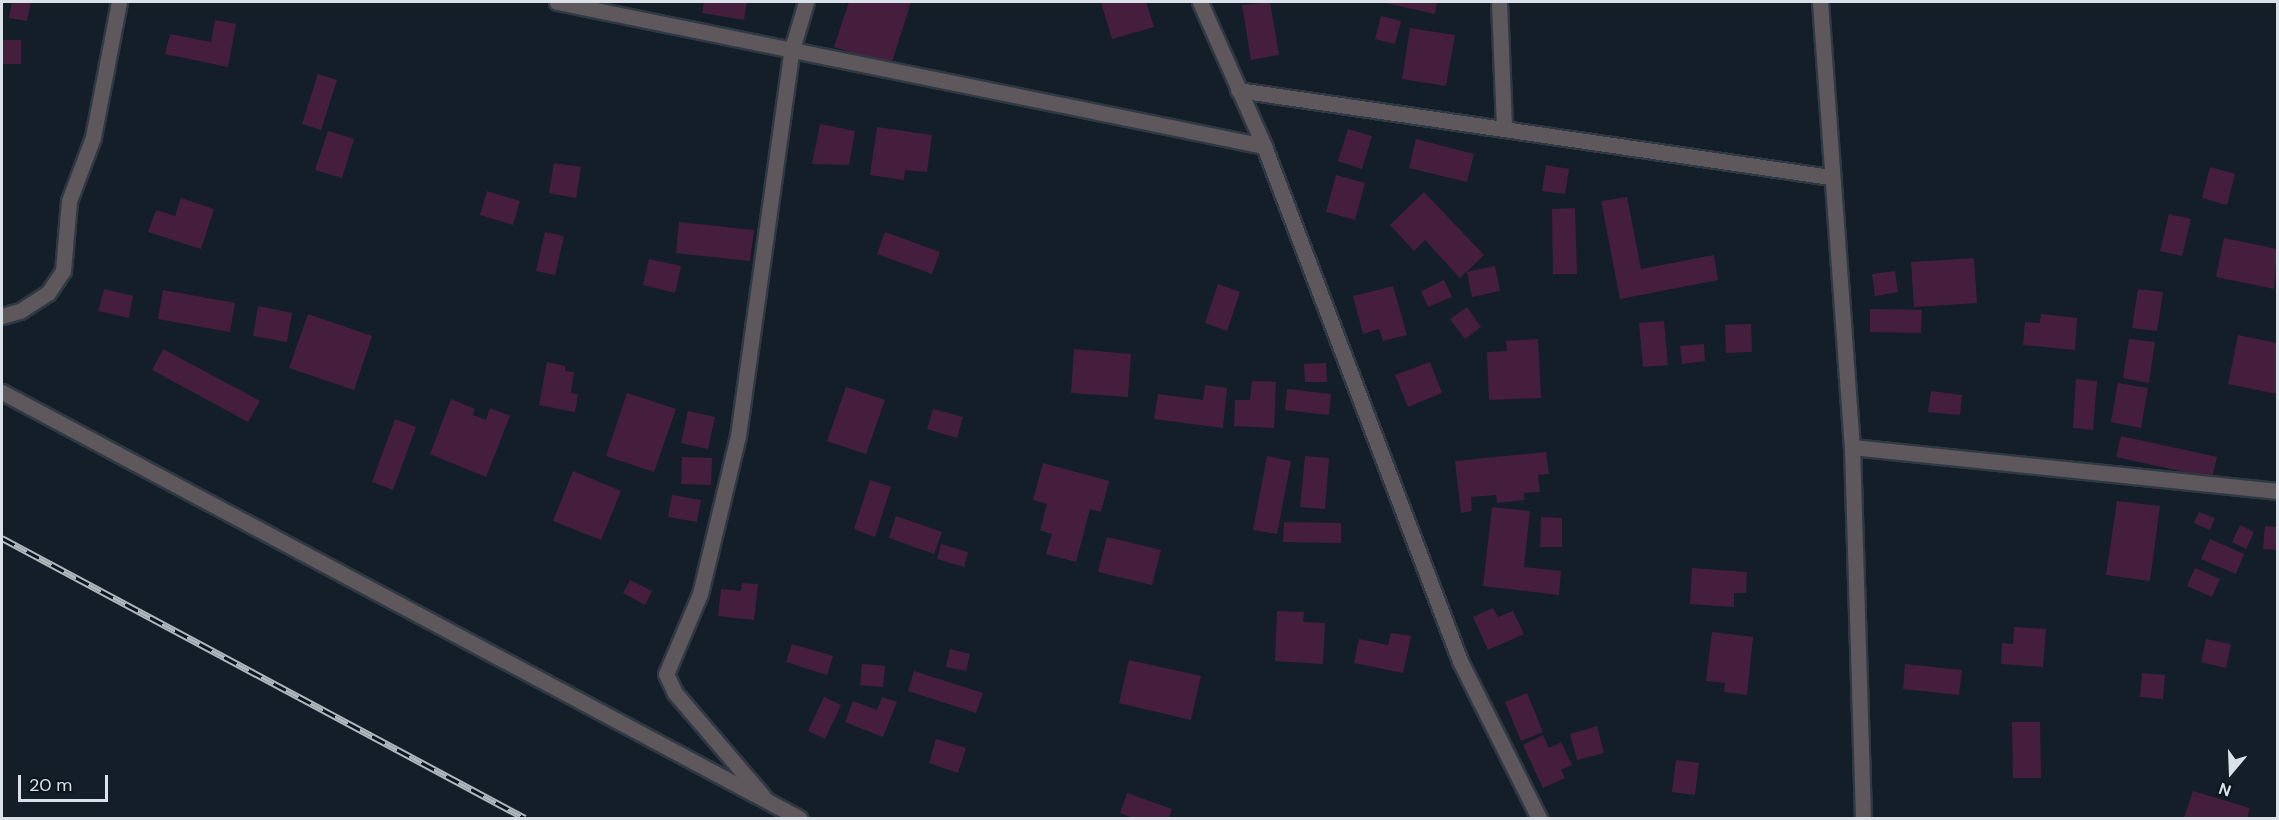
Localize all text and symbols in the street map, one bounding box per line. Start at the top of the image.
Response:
north arrow [2201,742,2261,802]
scale bar [21,763,111,801]
text: 20 m [29,773,72,797]
text: N [2216,778,2234,801]

